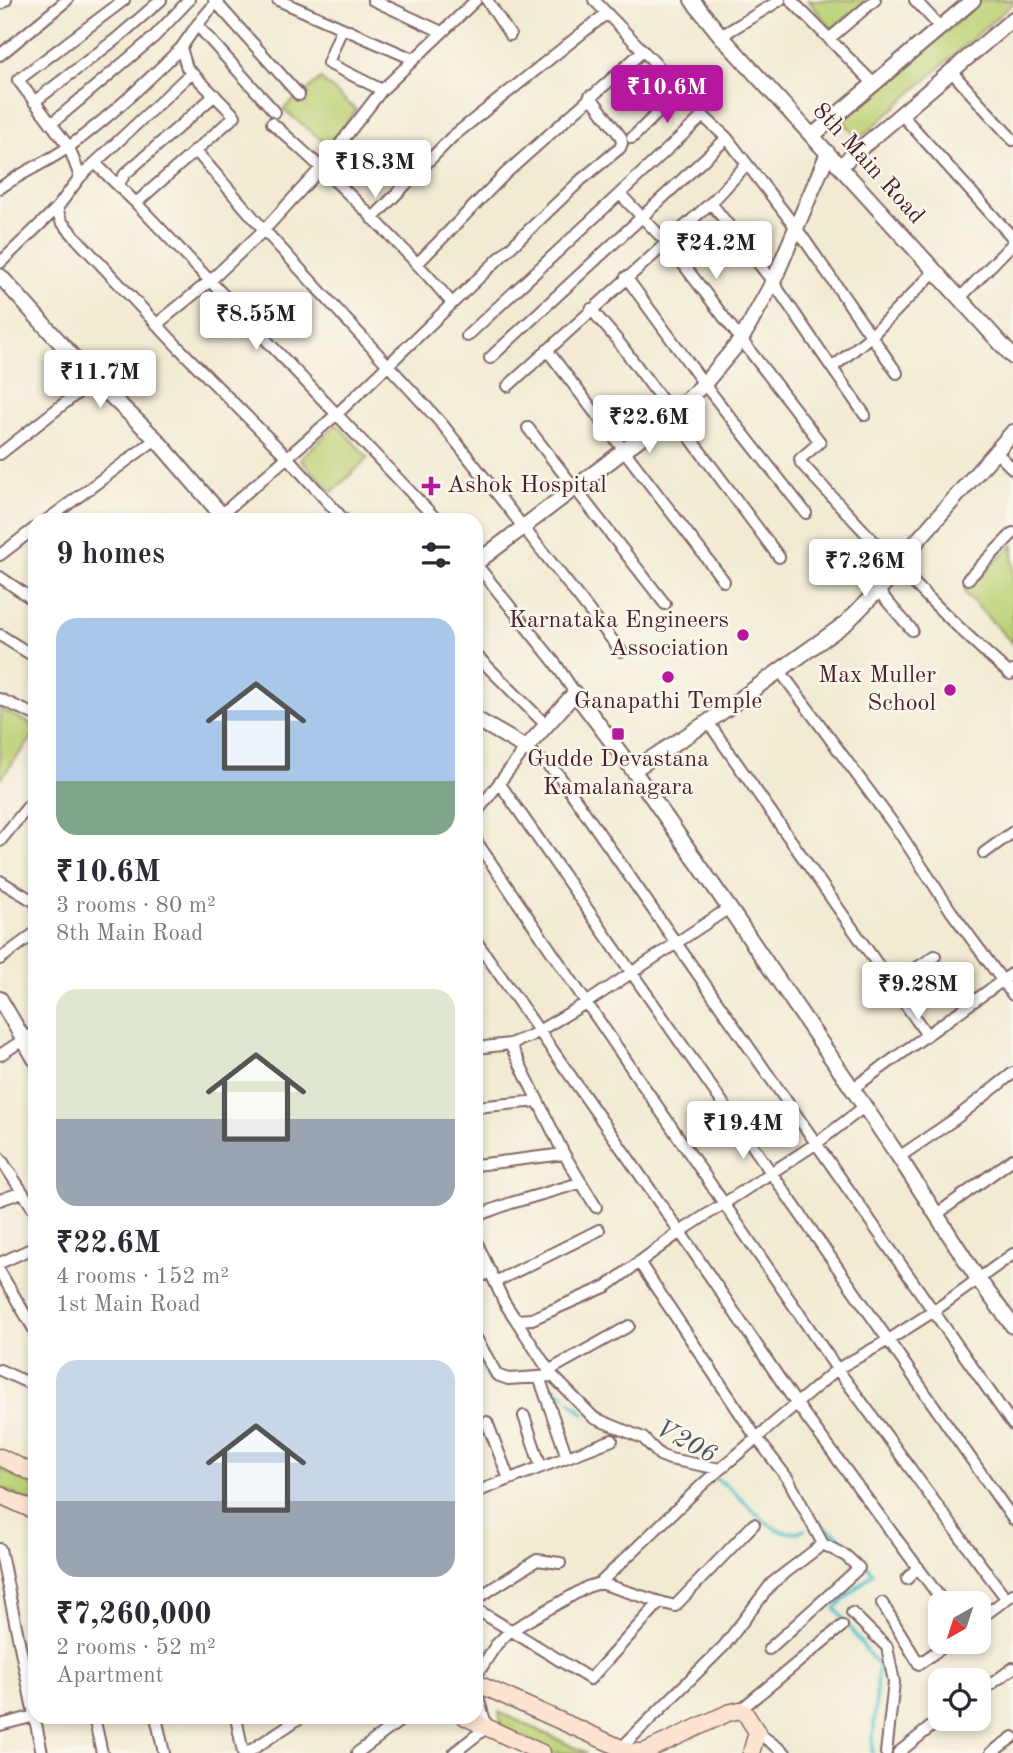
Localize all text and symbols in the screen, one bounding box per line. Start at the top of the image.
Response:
pin: ₹10.6M [610,66,724,125]
text: ₹10.6M [627,76,707,99]
street label: 8th Main Road [808,99,928,229]
pin: ₹18.3M [318,140,432,200]
text: ₹18.3M [335,151,415,174]
pin: ₹24.2M [659,222,773,281]
text: ₹24.2M [676,232,756,255]
pin: ₹8.55M [199,292,313,352]
text: ₹8.55M [216,303,296,326]
pin: ₹11.7M [43,350,157,410]
text: ₹11.7M [60,361,140,384]
pin: ₹22.6M [592,396,706,455]
text: ₹22.6M [609,406,689,429]
place label: Ashok Hospital [447,474,607,498]
marker: Ashok Hospital [421,476,441,496]
icon: filters [417,536,455,574]
text: 9 homes [56,540,165,570]
pin: ₹7.26M [808,540,922,599]
text: ₹7.26M [825,550,905,573]
place label: Karnataka Engineers Association [509,609,729,661]
marker: Karnataka Engineers Association [735,627,751,643]
icon: home [193,663,319,789]
place label: Max Muller School [818,664,936,716]
marker: Ganapathi Temple [660,669,676,685]
marker: Max Muller School [942,682,958,698]
place label: Ganapathi Temple [574,690,762,714]
marker: Gudde Devastana Kamalanagara [610,726,626,742]
place label: Gudde Devastana Kamalanagara [527,748,709,800]
text: ₹10.6M [56,858,160,888]
text: 3 rooms · 80 m² [56,894,216,917]
text: 8th Main Road [56,922,203,945]
pin: ₹9.28M [861,962,975,1022]
text: ₹9.28M [878,973,958,996]
icon: home [193,1034,319,1160]
pin: ₹19.4M [686,1102,800,1161]
text: ₹19.4M [703,1112,783,1135]
text: ₹22.6M [56,1229,160,1259]
text: 4 rooms · 152 m² [56,1265,229,1288]
text: 1st Main Road [56,1293,201,1316]
icon: home [193,1405,319,1531]
water label: V206 [651,1415,721,1469]
north arrow [928,1591,990,1654]
map controls [928,1591,991,1731]
text: ₹7,260,000 [56,1600,212,1630]
text: 2 rooms · 52 m² [56,1636,216,1659]
text: Apartment [56,1664,164,1687]
button: locate [928,1668,991,1731]

